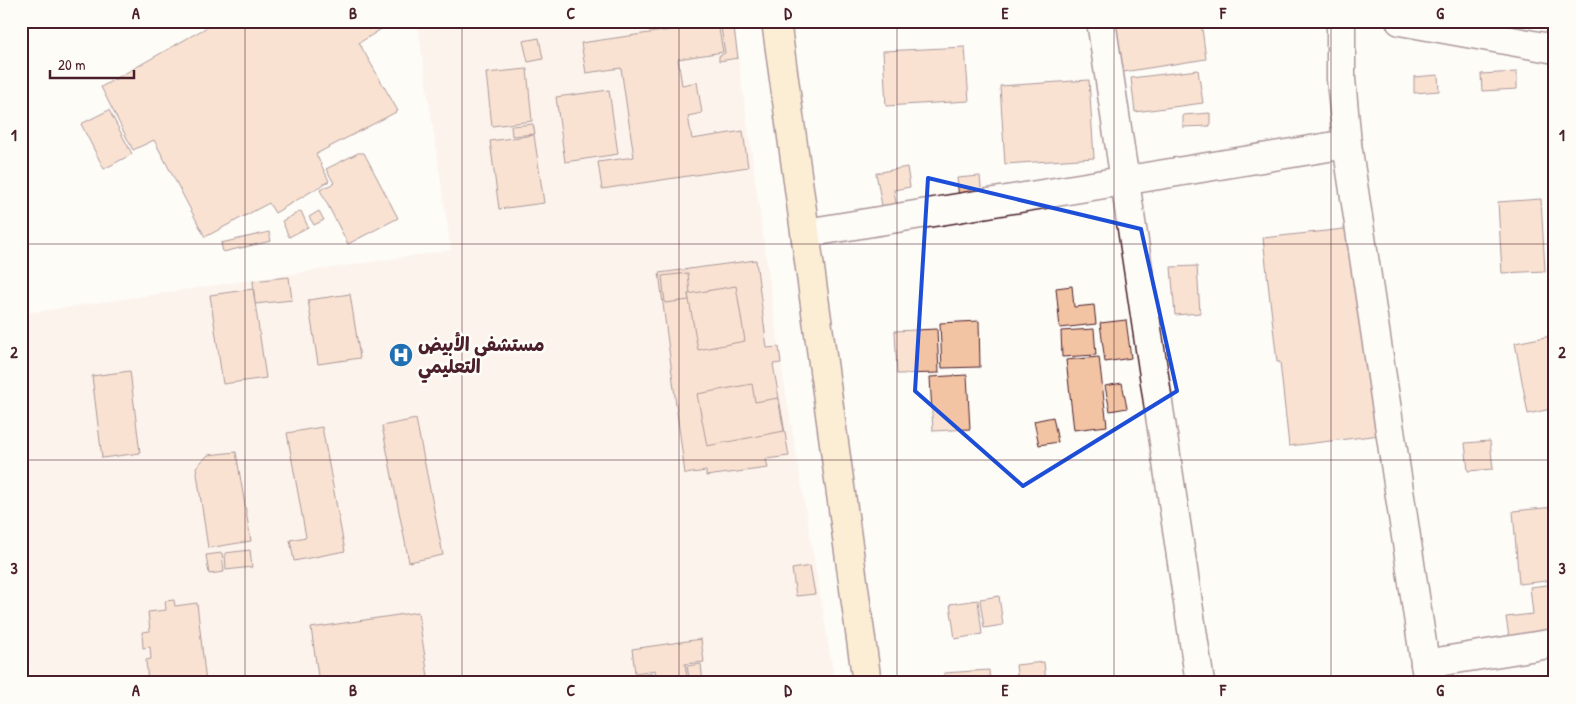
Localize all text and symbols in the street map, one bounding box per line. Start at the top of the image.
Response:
text: A [132,2,140,24]
text: B [349,2,357,24]
text: C [567,2,576,24]
text: D [784,2,792,24]
text: E [1001,2,1009,24]
text: F [1219,2,1227,24]
text: G [1436,2,1444,24]
scale bar [50,48,134,80]
text: 20 m [58,54,85,75]
text: 1 [11,124,17,146]
text: 1 [1559,124,1565,146]
place label: مستشفى الأبيض التعليمي [418,331,545,383]
text: 2 [10,341,18,363]
text: 2 [1558,341,1566,363]
hospital icon: مستشفى الأبيض التعليمي [388,342,414,368]
text: 3 [10,557,18,579]
text: 3 [1558,557,1566,579]
text: A [132,679,140,701]
text: B [349,679,357,701]
text: C [567,679,576,701]
text: D [784,679,792,701]
text: E [1001,679,1009,701]
text: F [1219,679,1227,701]
text: G [1436,679,1444,701]

